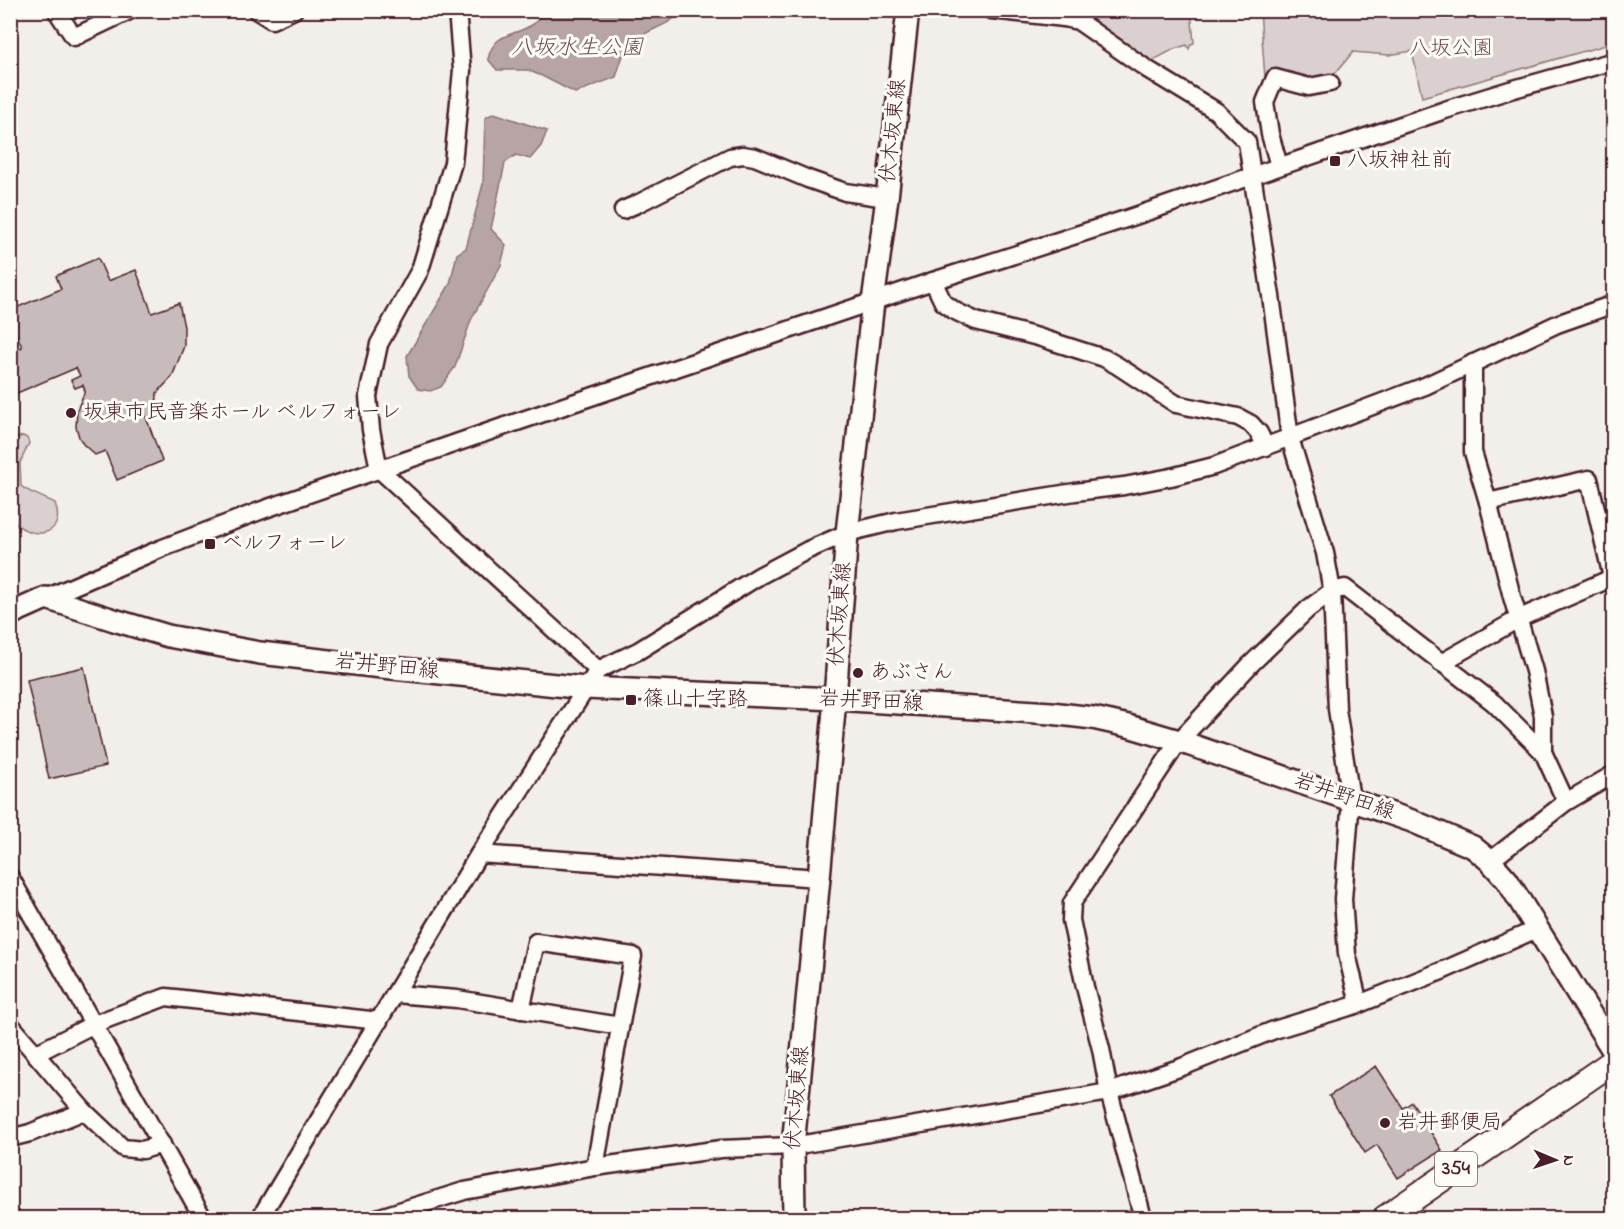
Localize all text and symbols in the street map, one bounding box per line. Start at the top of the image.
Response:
water label: 八坂水生公園 [511,33,644,65]
park label: 八坂公園 [1409,34,1493,64]
street label: 伏木坂東線 [874,77,914,185]
place label: 八坂神社前 [1347,146,1452,176]
marker: 八坂神社前 [1328,154,1342,168]
place label: 坂東市民音楽ホール ベルフォーレ [83,398,401,428]
marker: 坂東市民音楽ホール ベルフォーレ [64,406,78,420]
place label: ベルフォーレ [222,529,347,559]
marker: ベルフォーレ [203,537,217,551]
street label: 伏木坂東線 [822,561,860,667]
street label: 岩井野田線 [333,647,441,687]
place label: あぶさん [870,658,954,688]
marker: あぶさん [851,666,865,680]
street label: 岩井野田線 [818,684,924,720]
place label: 篠山十字路 [643,685,748,715]
marker: 篠山十字路 [624,693,638,707]
street label: 岩井野田線 [1289,766,1399,828]
street label: 伏木坂東線 [778,1044,818,1152]
place label: 岩井郵便局 [1397,1108,1502,1138]
marker: 岩井郵便局 [1378,1116,1392,1130]
north arrow [1525,1130,1585,1190]
road number: 354 [1435,1152,1477,1186]
text: N [1556,1155,1580,1166]

